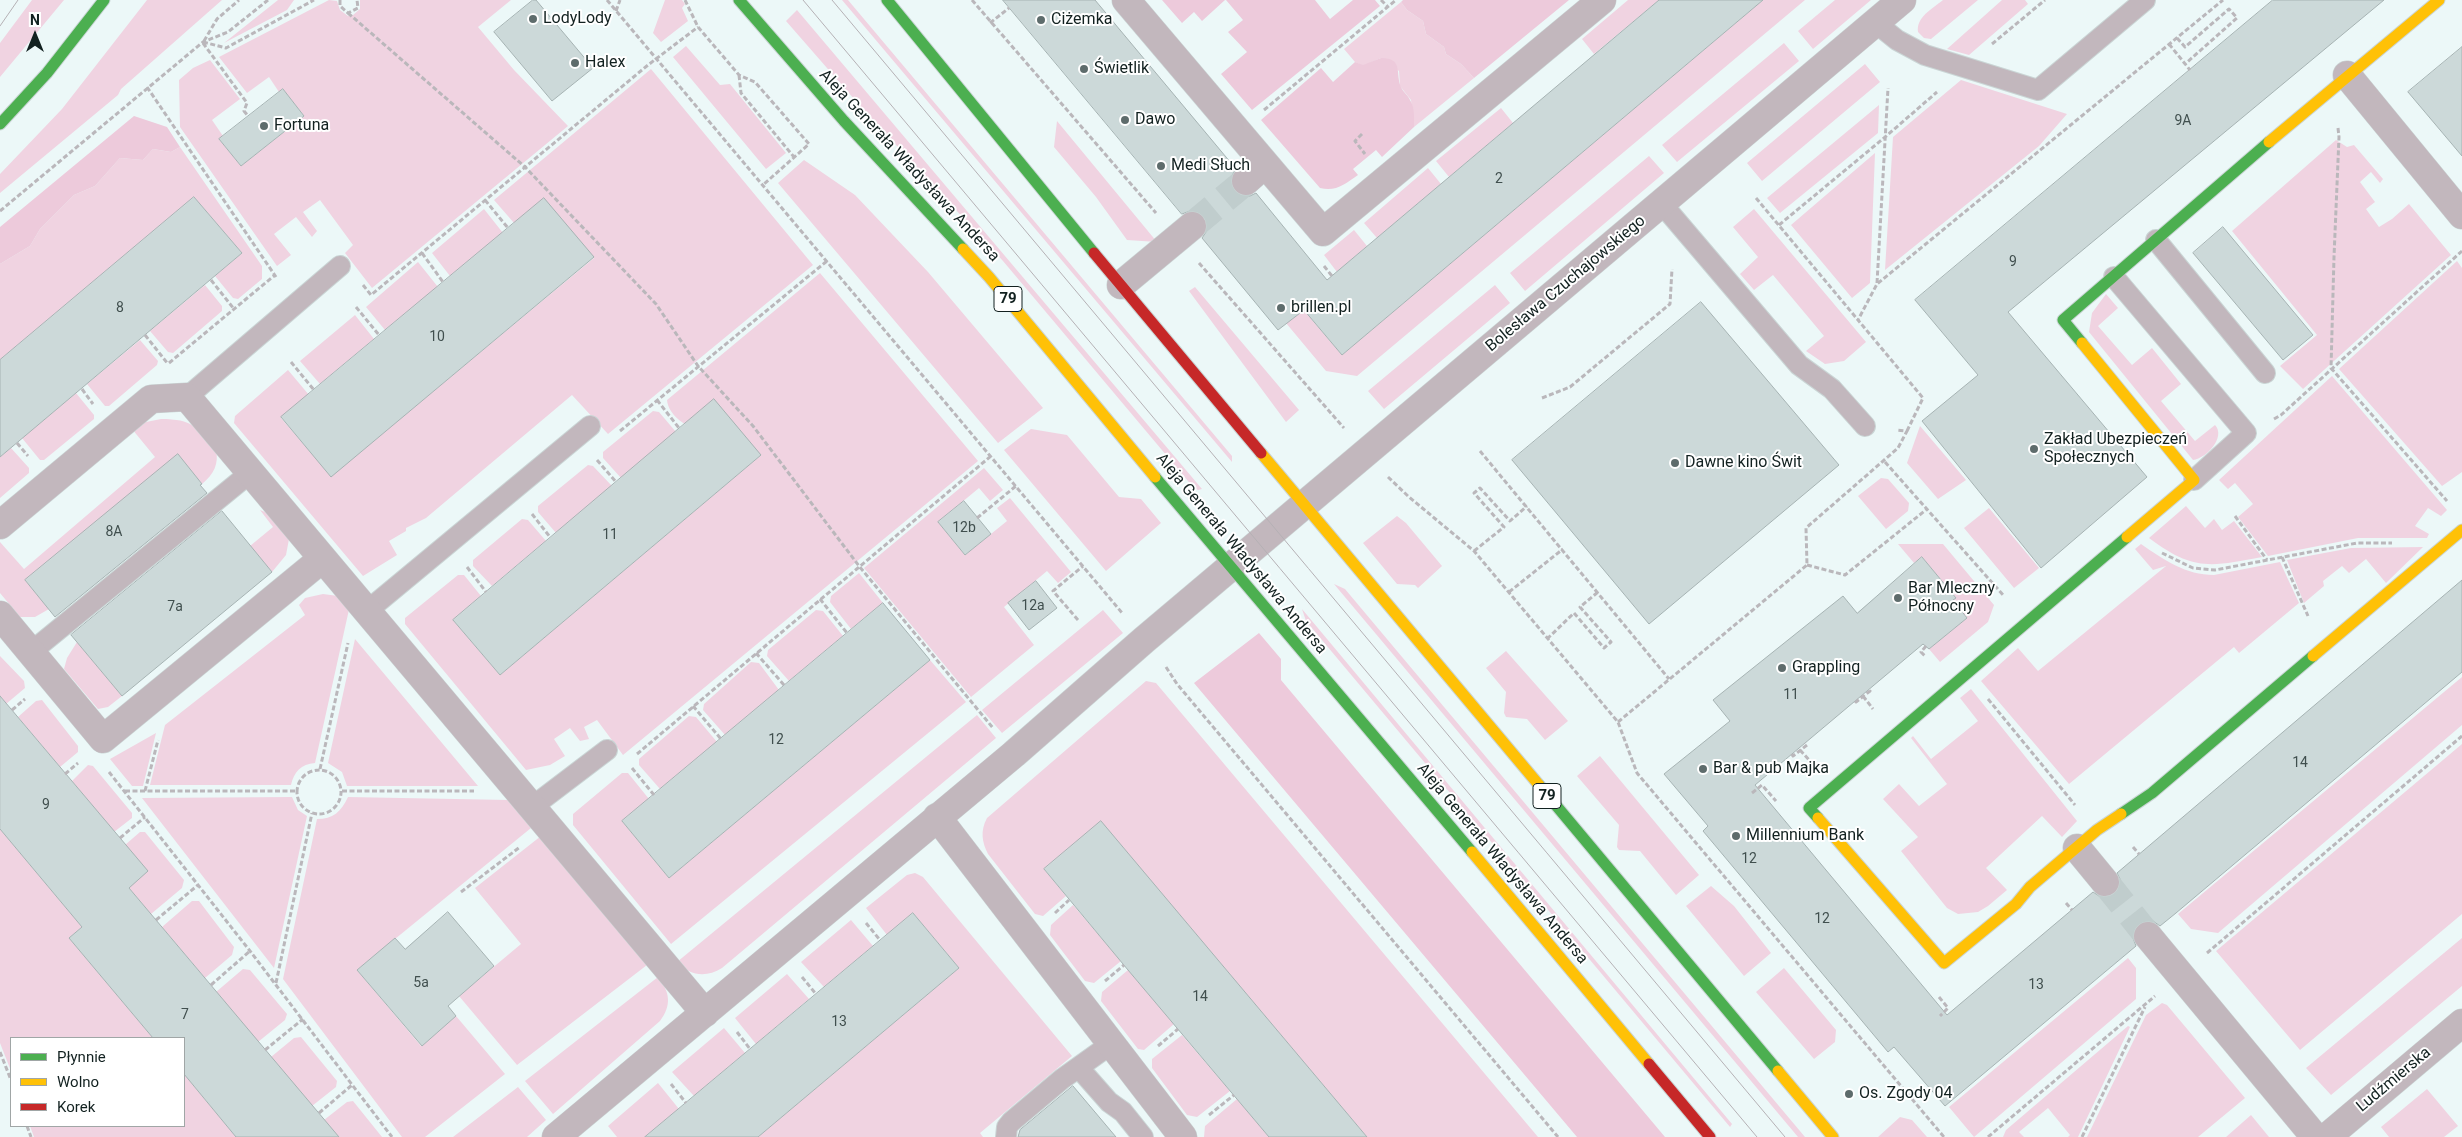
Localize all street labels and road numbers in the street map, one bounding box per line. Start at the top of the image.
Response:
street label: Aleja Generała Władysława Andersa [815,66,1003,266]
street label: Bolesława Czuchajowskiego [1482,212,1650,356]
road number: 79 [994,286,1022,312]
street label: Aleja Generała Władysława Andersa [1151,450,1331,658]
street label: Aleja Generała Władysława Andersa [1412,760,1592,968]
road number: 79 [1533,784,1561,808]
street label: Ludźmierska [2353,1043,2435,1117]

